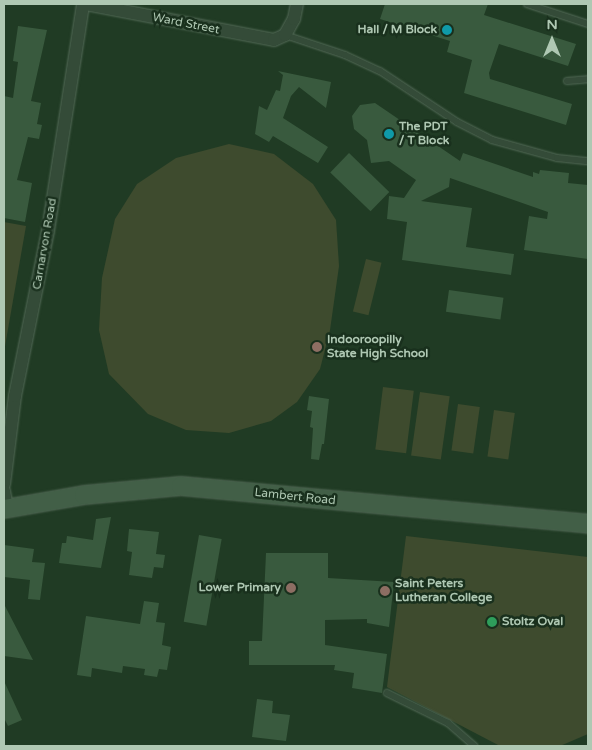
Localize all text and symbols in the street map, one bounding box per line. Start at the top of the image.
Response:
street label: Ward Street [151,10,221,38]
north arrow [527,15,577,65]
text: N [546,16,558,33]
place label: Hall / M Block [358,23,437,37]
marker: Hall / M Block [441,24,453,36]
place label: The PDT / T Block [399,120,449,148]
marker: The PDT / T Block [383,128,395,140]
street label: Carnarvon Road [30,197,60,291]
place label: Indooroopilly State High School [327,333,428,361]
marker: Indooroopilly State High School [311,341,323,353]
street label: Lambert Road [254,486,336,508]
place label: Saint Peters Lutheran College [395,577,492,605]
place label: Lower Primary [199,581,281,595]
marker: Lower Primary [285,582,297,594]
marker: Saint Peters Lutheran College [379,585,391,597]
place label: Stoltz Oval [502,615,563,629]
marker: Stoltz Oval [486,616,498,628]

